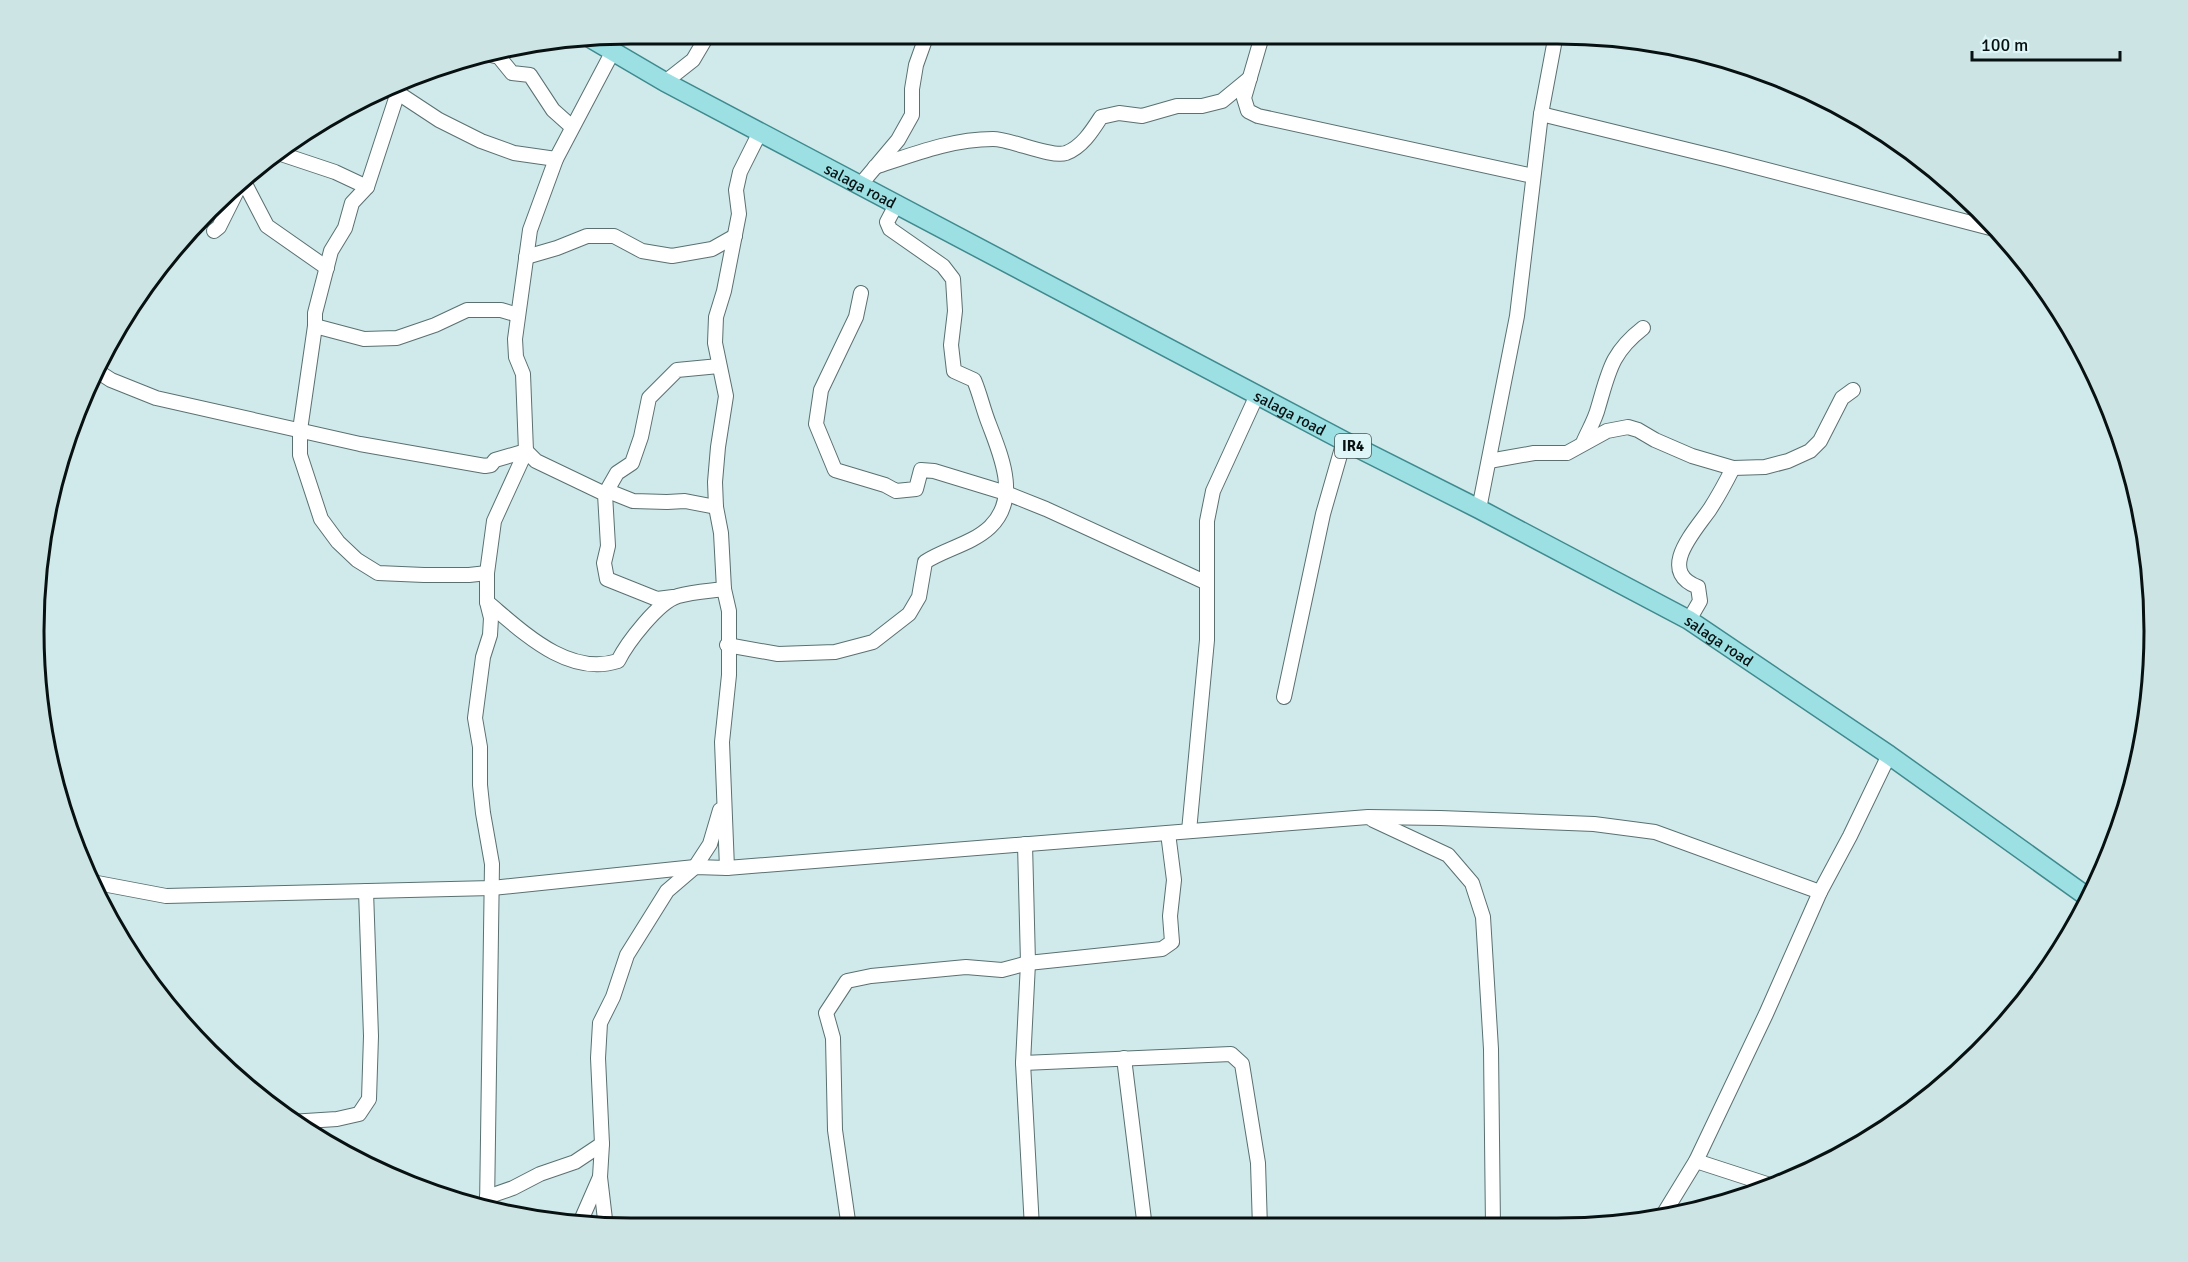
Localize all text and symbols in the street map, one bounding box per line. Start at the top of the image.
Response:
scale bar [1972,24,2120,62]
text: 100 m [1981,34,2028,56]
street label: salaga road [821,159,899,213]
street label: salaga road [1250,386,1329,441]
road number: IR4 [1335,434,1371,458]
street label: salaga road [1680,611,1757,671]

